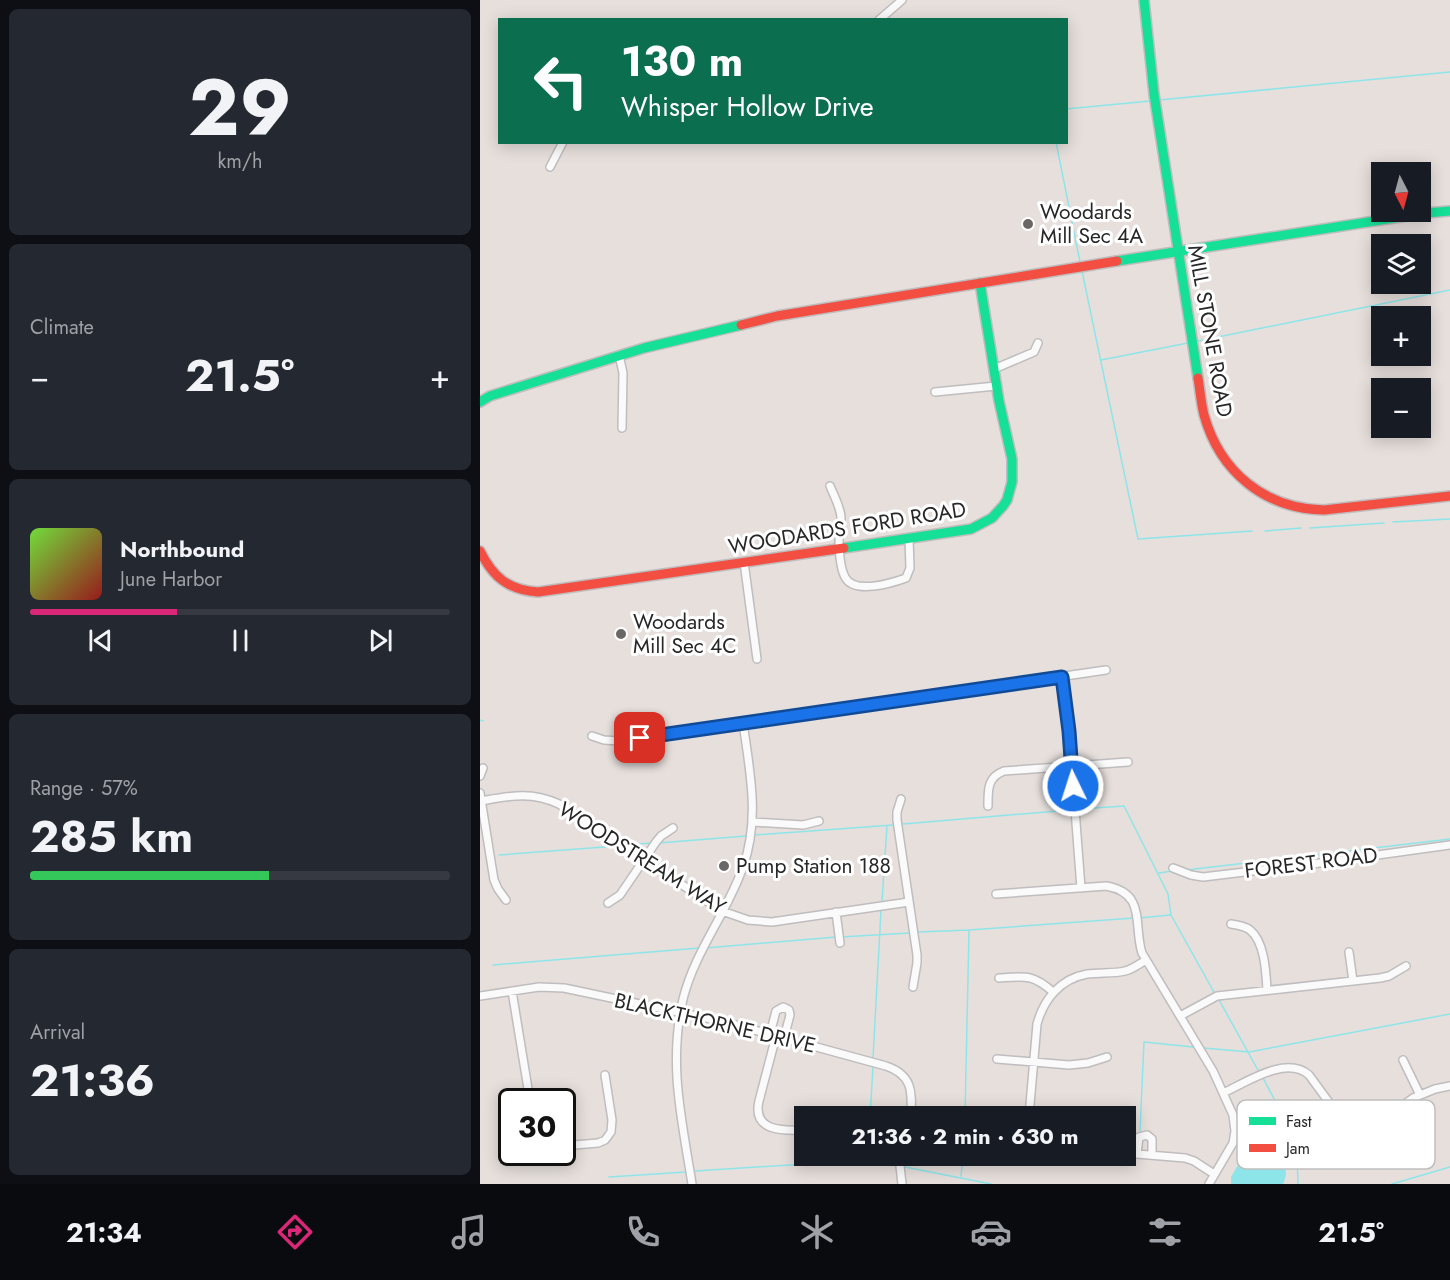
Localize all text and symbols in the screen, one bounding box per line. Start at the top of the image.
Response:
text: 130 m [621,31,743,92]
icon: left [522,42,600,120]
text: 29 [188,52,292,164]
text: Whisper Hollow Drive [621,87,874,126]
text: km/h [217,147,263,176]
north arrow [1371,162,1431,222]
map controls [1371,162,1431,438]
place label: Woodards Mill Sec 4A [1040,197,1143,251]
marker: Woodards Mill Sec 4A [1021,217,1035,231]
button: layers [1371,234,1431,294]
street label: MILL STONE ROAD [1180,243,1240,419]
button: + [1371,306,1431,366]
text: Climate [30,313,94,342]
text: 21.5° [185,343,294,408]
text: − [30,353,49,400]
text: + [430,353,450,400]
button: − [1371,378,1431,438]
street label: WOODARDS FORD ROAD [726,494,968,562]
text: Northbound [120,533,244,565]
text: June Harbor [120,565,222,594]
place label: Woodards Mill Sec 4C [633,607,737,661]
icon: previous [84,624,117,657]
icon: pause [224,624,257,657]
icon: next [364,624,397,657]
marker: Woodards Mill Sec 4C [614,627,628,641]
pin [614,712,665,763]
icon: arrive [623,721,656,754]
position arrow [1041,754,1105,818]
text: Range · 57% [30,774,138,803]
street label: WOODSTREAM WAY [552,794,732,922]
text: 285 km [30,804,193,869]
street label: FOREST ROAD [1243,840,1379,886]
place label: Pump Station 188 [736,851,891,881]
marker: Pump Station 188 [717,859,731,873]
street label: BLACKTHORNE DRIVE [611,985,819,1061]
text: Arrival [30,1018,85,1047]
text: 21:36 [30,1048,155,1113]
speed limit sign: 30 [498,1088,576,1166]
legend [1237,1100,1435,1169]
text: Fast [1286,1110,1312,1133]
text: 21:36 · 2 min · 630 m [851,1120,1079,1152]
text: Jam [1284,1137,1310,1160]
icon: directions [274,1211,316,1253]
icon: music [448,1211,490,1253]
icon: phone [622,1211,664,1253]
icon: climate [796,1211,838,1253]
icon: car [970,1211,1012,1253]
icon: filters [1144,1211,1186,1253]
text: 21:34 [66,1213,142,1252]
text: 21.5° [1318,1213,1384,1252]

